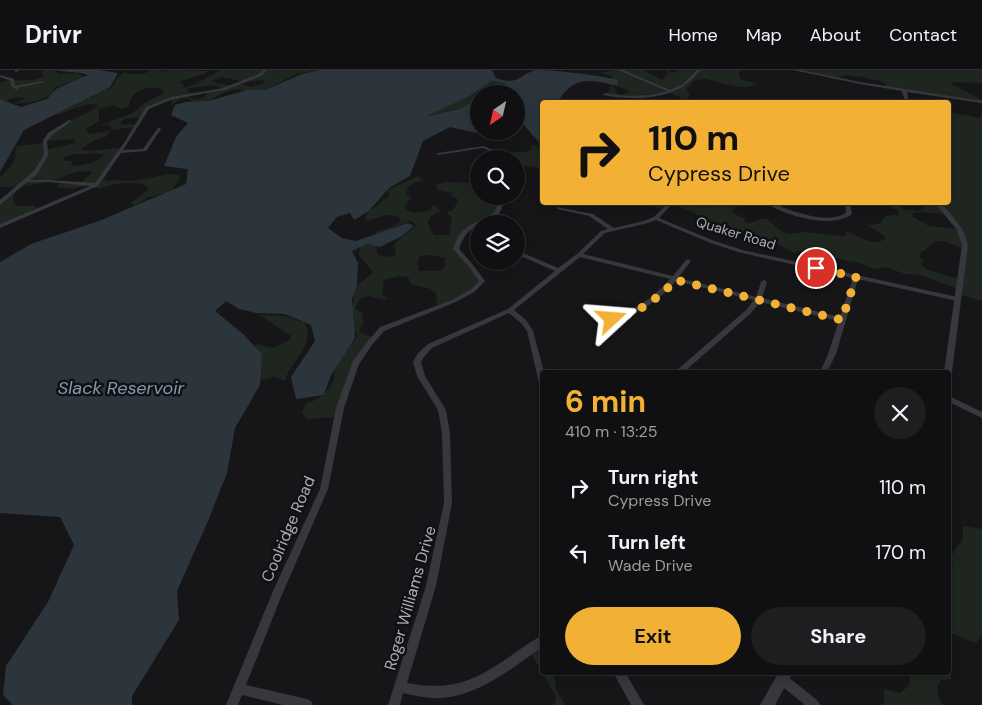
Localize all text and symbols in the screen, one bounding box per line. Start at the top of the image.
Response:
text: Drivr [25,19,82,50]
text: Home [668,23,718,47]
text: Map [746,23,782,47]
text: About [810,23,861,47]
text: Contact [889,23,957,47]
north arrow [470,85,525,140]
map controls [470,85,525,270]
text: 110 m [648,115,739,161]
icon: right [565,120,630,185]
button: search [470,150,525,205]
text: Cypress Drive [648,159,790,188]
street label: Quaker Road [694,212,778,254]
button: layers [470,215,525,270]
pin [795,247,837,289]
icon: arrive [802,254,830,282]
position arrow [585,292,637,344]
water label: Slack Reservoir [58,376,186,400]
text: 6 min [565,382,646,421]
button: close [874,387,926,439]
text: 410 m · 13:25 [565,421,658,442]
text: Turn right [608,465,698,490]
street label: Coolridge Road [256,473,320,585]
icon: right [565,474,593,502]
text: 110 m [879,475,926,500]
text: Cypress Drive [608,490,711,511]
street label: Roger Williams Drive [379,523,441,673]
text: Turn left [608,530,686,555]
icon: left [565,539,593,567]
text: 170 m [875,540,926,565]
text: Wade Drive [608,555,693,576]
button: Exit [565,607,741,665]
button: Share [751,607,926,665]

